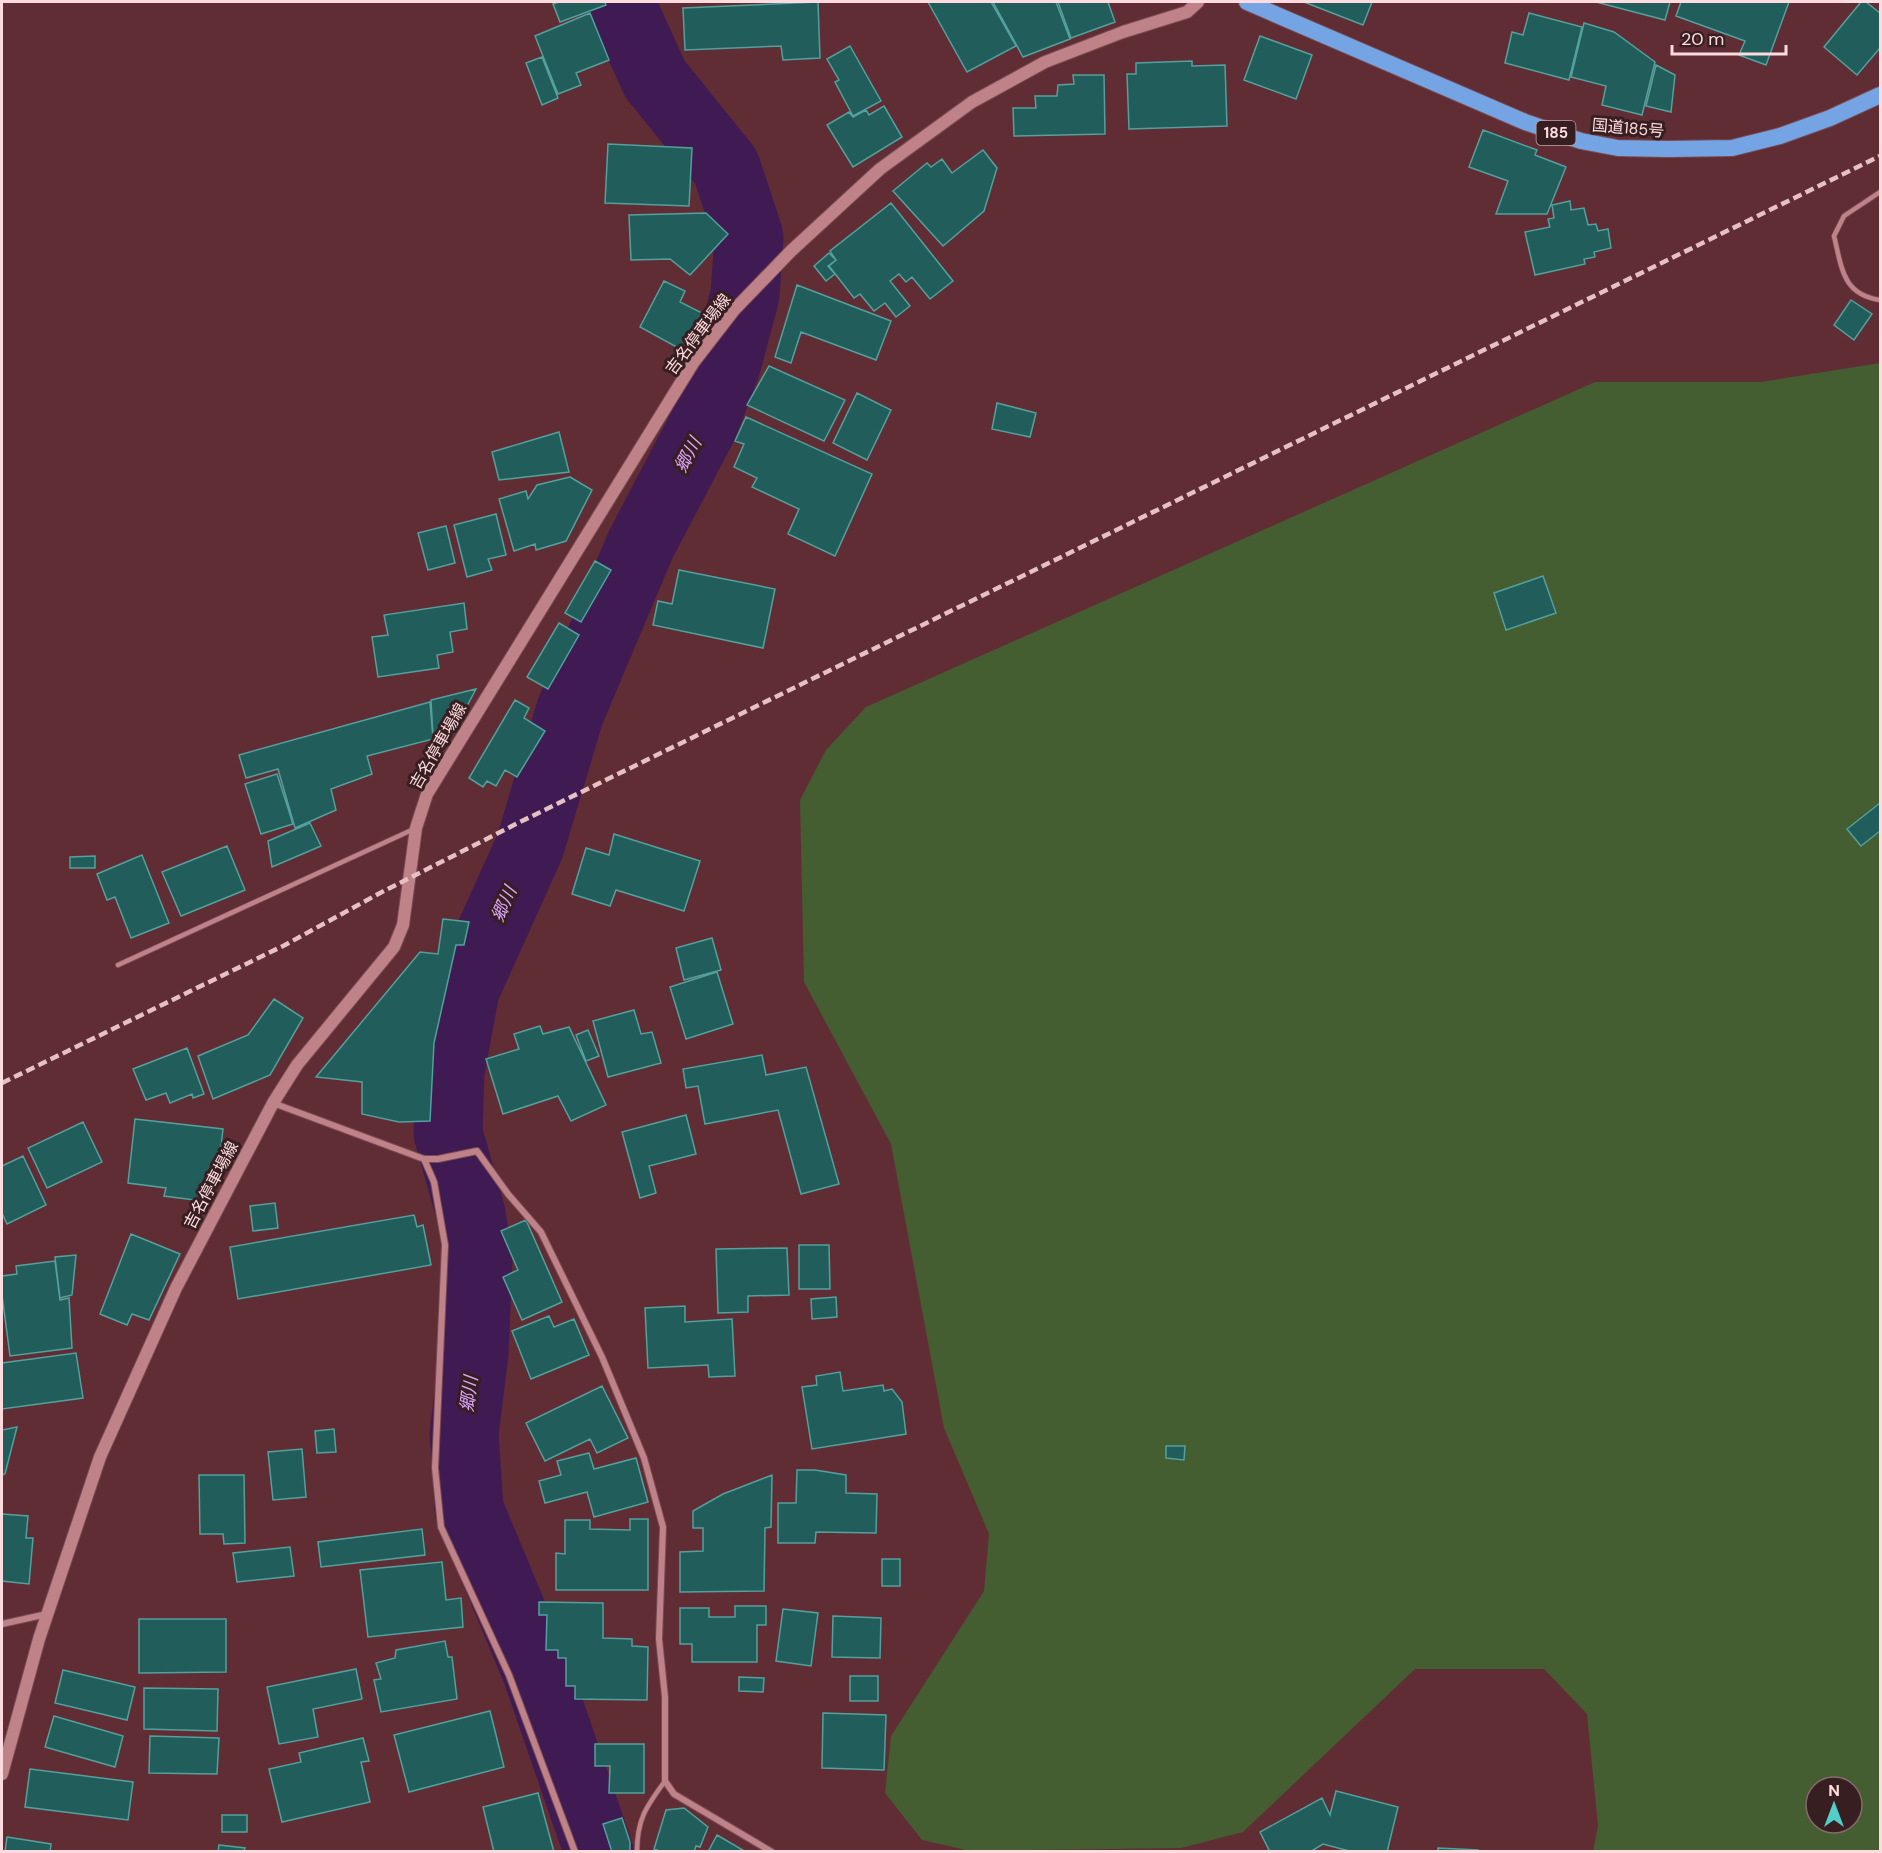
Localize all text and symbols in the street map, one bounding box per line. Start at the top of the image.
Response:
scale bar [1672,18,1786,56]
text: 20 m [1681,27,1724,51]
street label: 国道185号 [1591,114,1665,142]
road number: 185 [1536,121,1576,145]
street label: 吉名停車場線 [661,289,735,379]
water label: 郷川 [669,432,708,477]
street label: 吉名停車場線 [405,699,471,793]
water label: 郷川 [486,881,523,925]
street label: 吉名停車場線 [179,1138,243,1232]
water label: 郷川 [455,1373,483,1413]
north arrow [1804,1775,1864,1835]
text: N [1828,1780,1840,1801]

